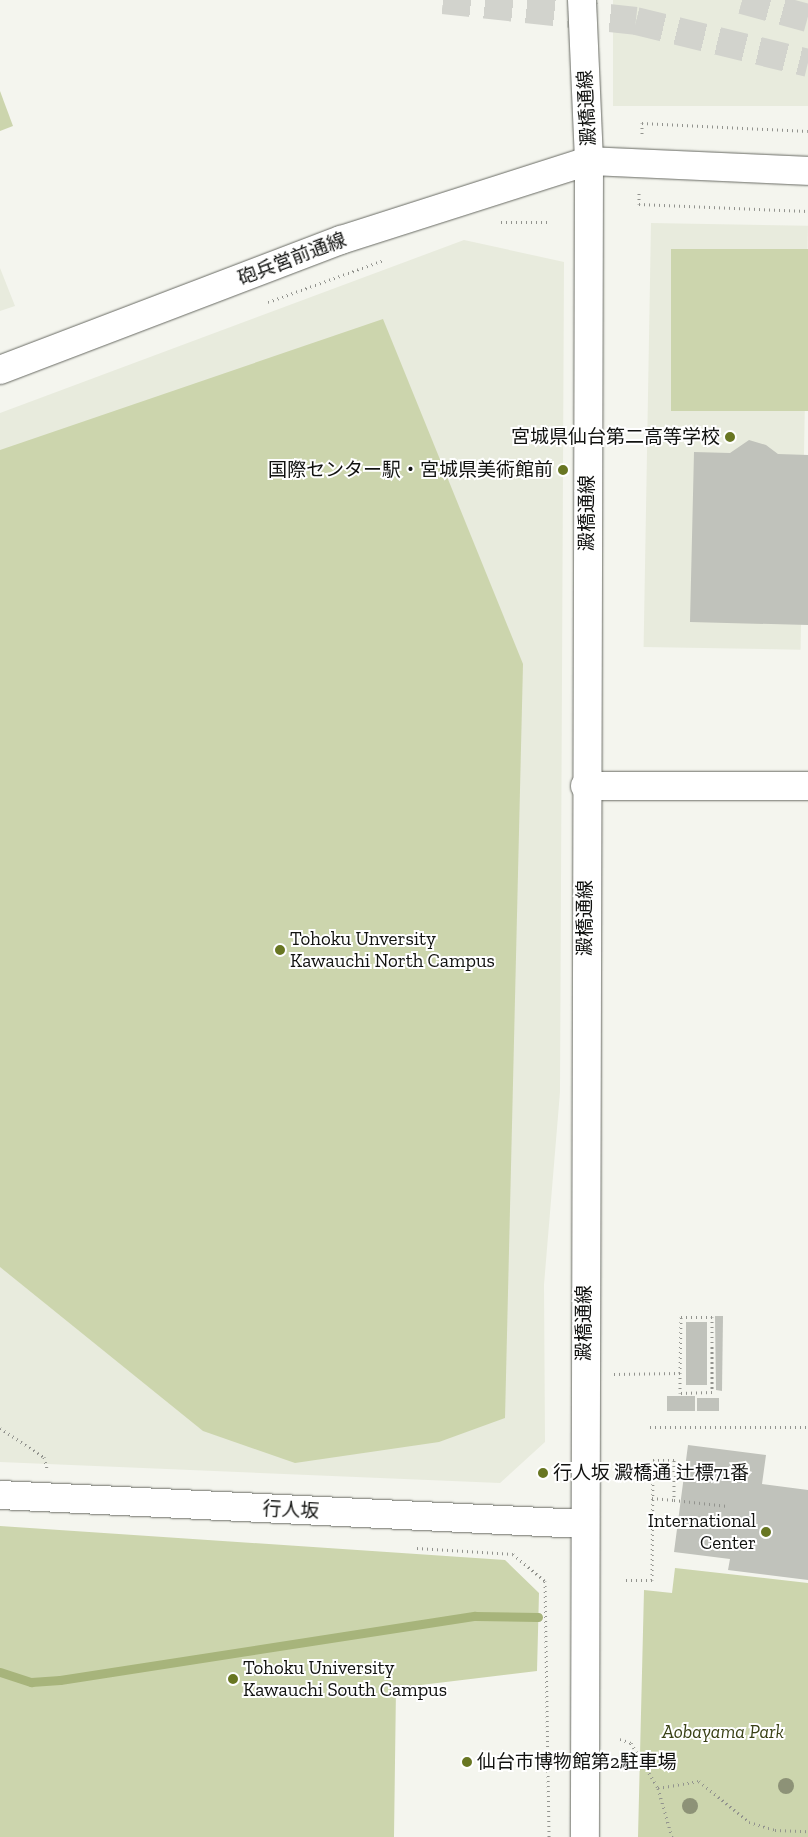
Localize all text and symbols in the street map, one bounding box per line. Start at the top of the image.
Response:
street label: 澱橋通線 [574,69,600,147]
street label: 砲兵営前通線 [235,228,349,290]
place label: 宮城県仙台第二高等学校 [511,426,720,448]
marker: 宮城県仙台第二高等学校 [724,431,736,443]
place label: 国際センター駅・宮城県美術館前 [268,459,553,481]
marker: 国際センター駅・宮城県美術館前 [557,464,569,476]
street label: 澱橋通線 [576,475,598,551]
street label: 澱橋通線 [574,880,596,956]
place label: Tohoku Unversity Kawauchi North Campus [290,928,495,972]
marker: Tohoku Unversity Kawauchi North Campus [274,944,286,956]
street label: 澱橋通線 [573,1285,595,1361]
place label: 行人坂 澱橋通 辻標71番 [553,1462,749,1484]
marker: 行人坂 澱橋通 辻標71番 [537,1467,549,1479]
street label: 行人坂 [262,1497,320,1523]
place label: International Center [648,1510,756,1554]
marker: International Center [760,1526,772,1538]
place label: Tohoku University Kawauchi South Campus [243,1657,447,1701]
marker: Tohoku University Kawauchi South Campus [227,1673,239,1685]
park label: Aobayama Park [662,1721,784,1743]
place label: 仙台市博物館第2駐車場 [477,1751,677,1773]
marker: 仙台市博物館第2駐車場 [461,1756,473,1768]

